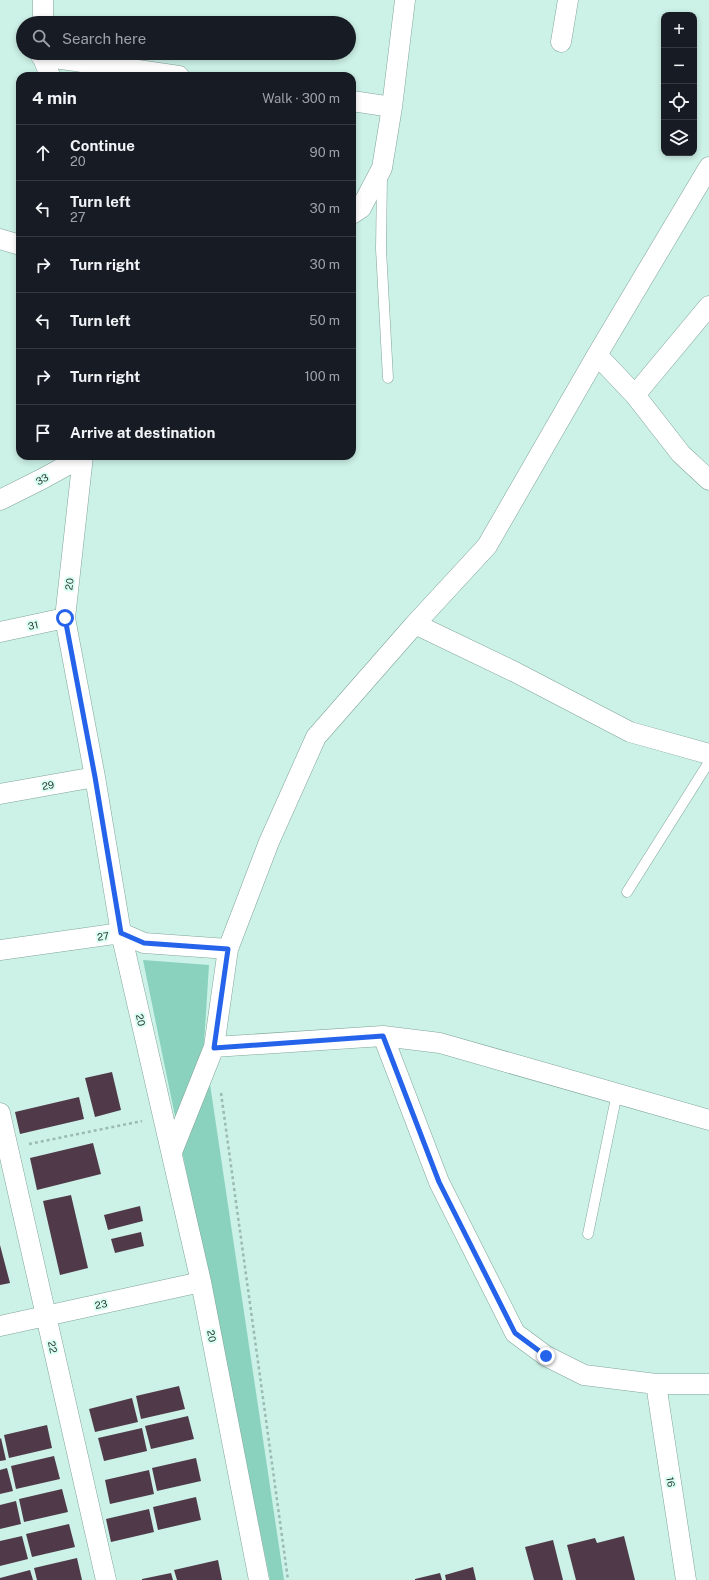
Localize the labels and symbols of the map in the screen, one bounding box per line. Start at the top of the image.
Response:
street label: 33 [34,471,50,487]
street label: 20 [62,577,76,591]
route start [56,609,74,627]
street label: 31 [27,618,39,632]
street label: 29 [41,778,55,792]
street label: 27 [96,929,110,943]
street label: 20 [134,1013,148,1027]
street label: 23 [94,1297,108,1311]
street label: 20 [205,1329,219,1343]
street label: 22 [46,1340,60,1354]
route end [537,1347,555,1365]
street label: 16 [664,1476,678,1488]

